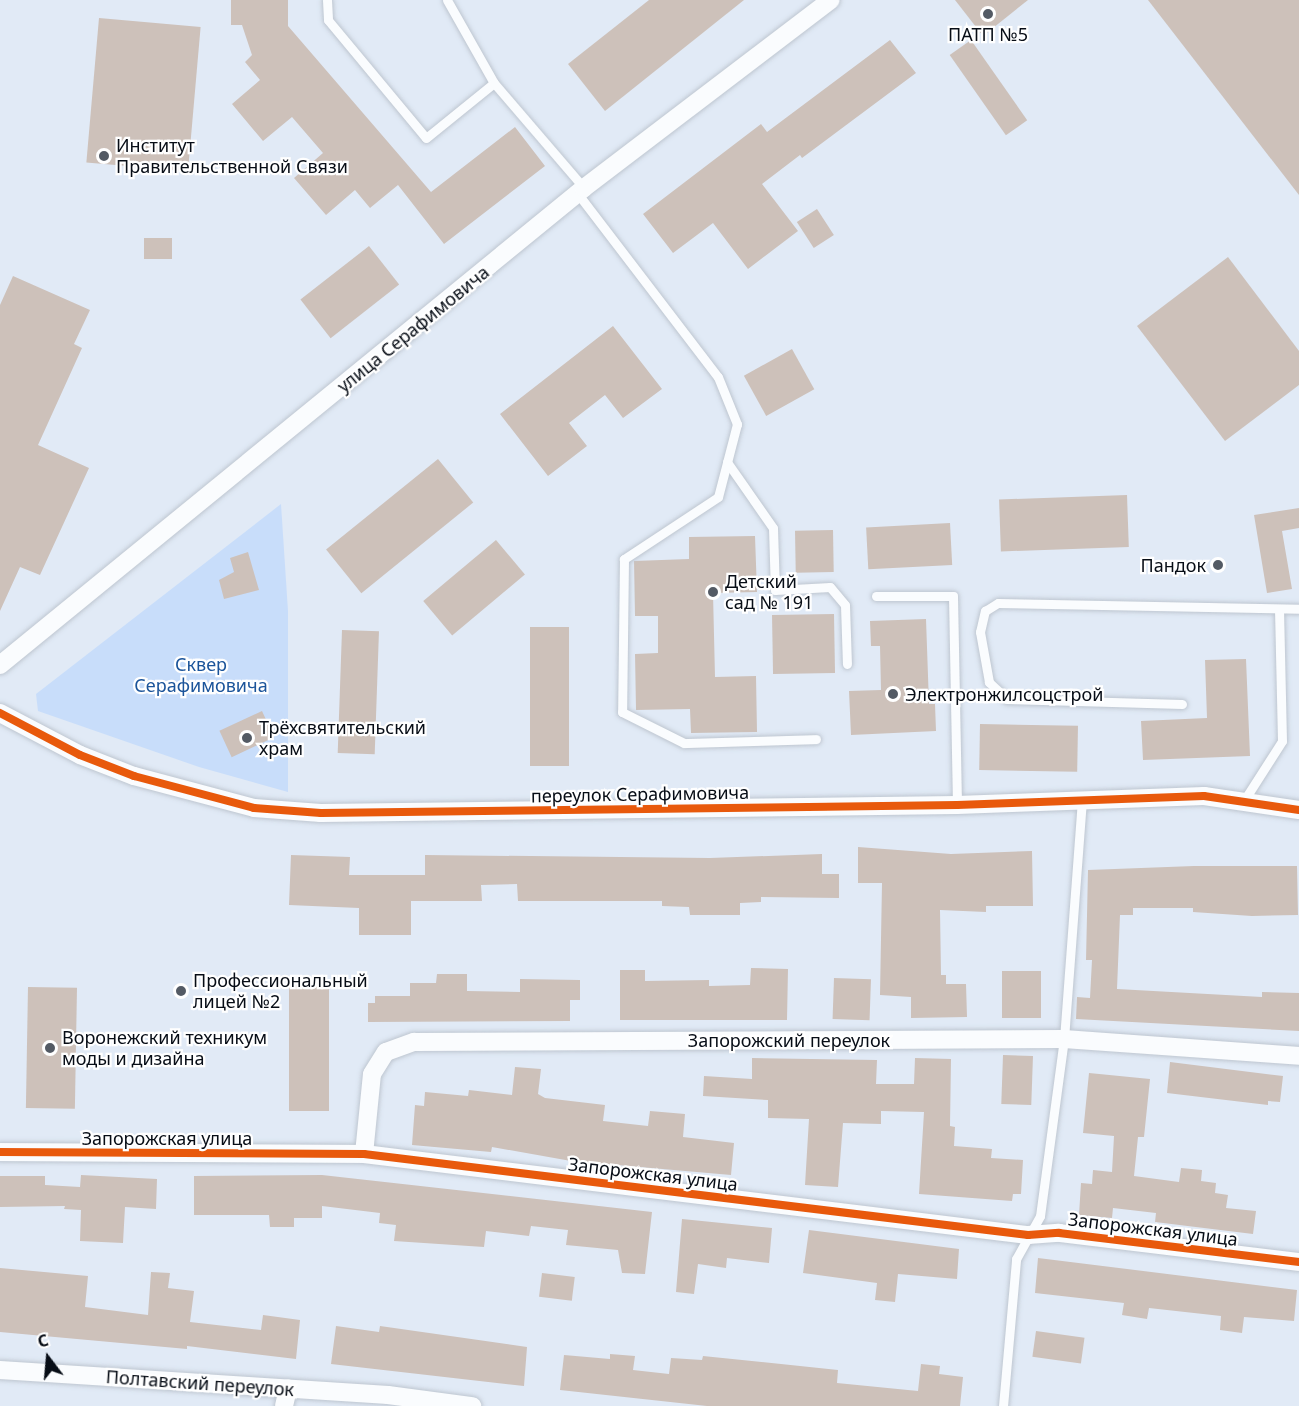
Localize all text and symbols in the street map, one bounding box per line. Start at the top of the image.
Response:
marker: ПАТП №5 [981,7,995,21]
place label: ПАТП №5 [948,23,1028,45]
place label: Институт Правительственной Связи [116,135,348,178]
marker: Институт Правительственной Связи [97,149,111,163]
street label: улица Серафимовича [333,261,493,397]
place label: Пандок [1141,554,1206,576]
marker: Пандок [1211,558,1225,572]
place label: Детский сад № 191 [725,571,813,614]
marker: Детский сад № 191 [706,585,720,599]
park label: Сквер Серафимовича [134,654,268,696]
place label: Электронжилсоцстрой [905,683,1103,705]
marker: Электронжилсоцстрой [886,687,900,701]
place label: Трёхсвятительский храм [259,717,426,760]
marker: Трёхсвятительский храм [240,731,254,745]
street label: переулок Серафимовича [531,781,749,807]
place label: Профессиональный лицей №2 [193,970,368,1012]
marker: Профессиональный лицей №2 [174,984,188,998]
place label: Воронежский техникум моды и дизайна [62,1027,267,1070]
street label: Запорожский переулок [688,1029,890,1051]
marker: Воронежский техникум моды и дизайна [43,1041,57,1055]
street label: Запорожская улица [82,1127,252,1149]
street label: Запорожская улица [567,1153,739,1195]
street label: Запорожская улица [1067,1208,1239,1250]
north arrow [18,1328,78,1388]
text: С [35,1329,51,1353]
street label: Полтавский переулок [105,1366,295,1400]

